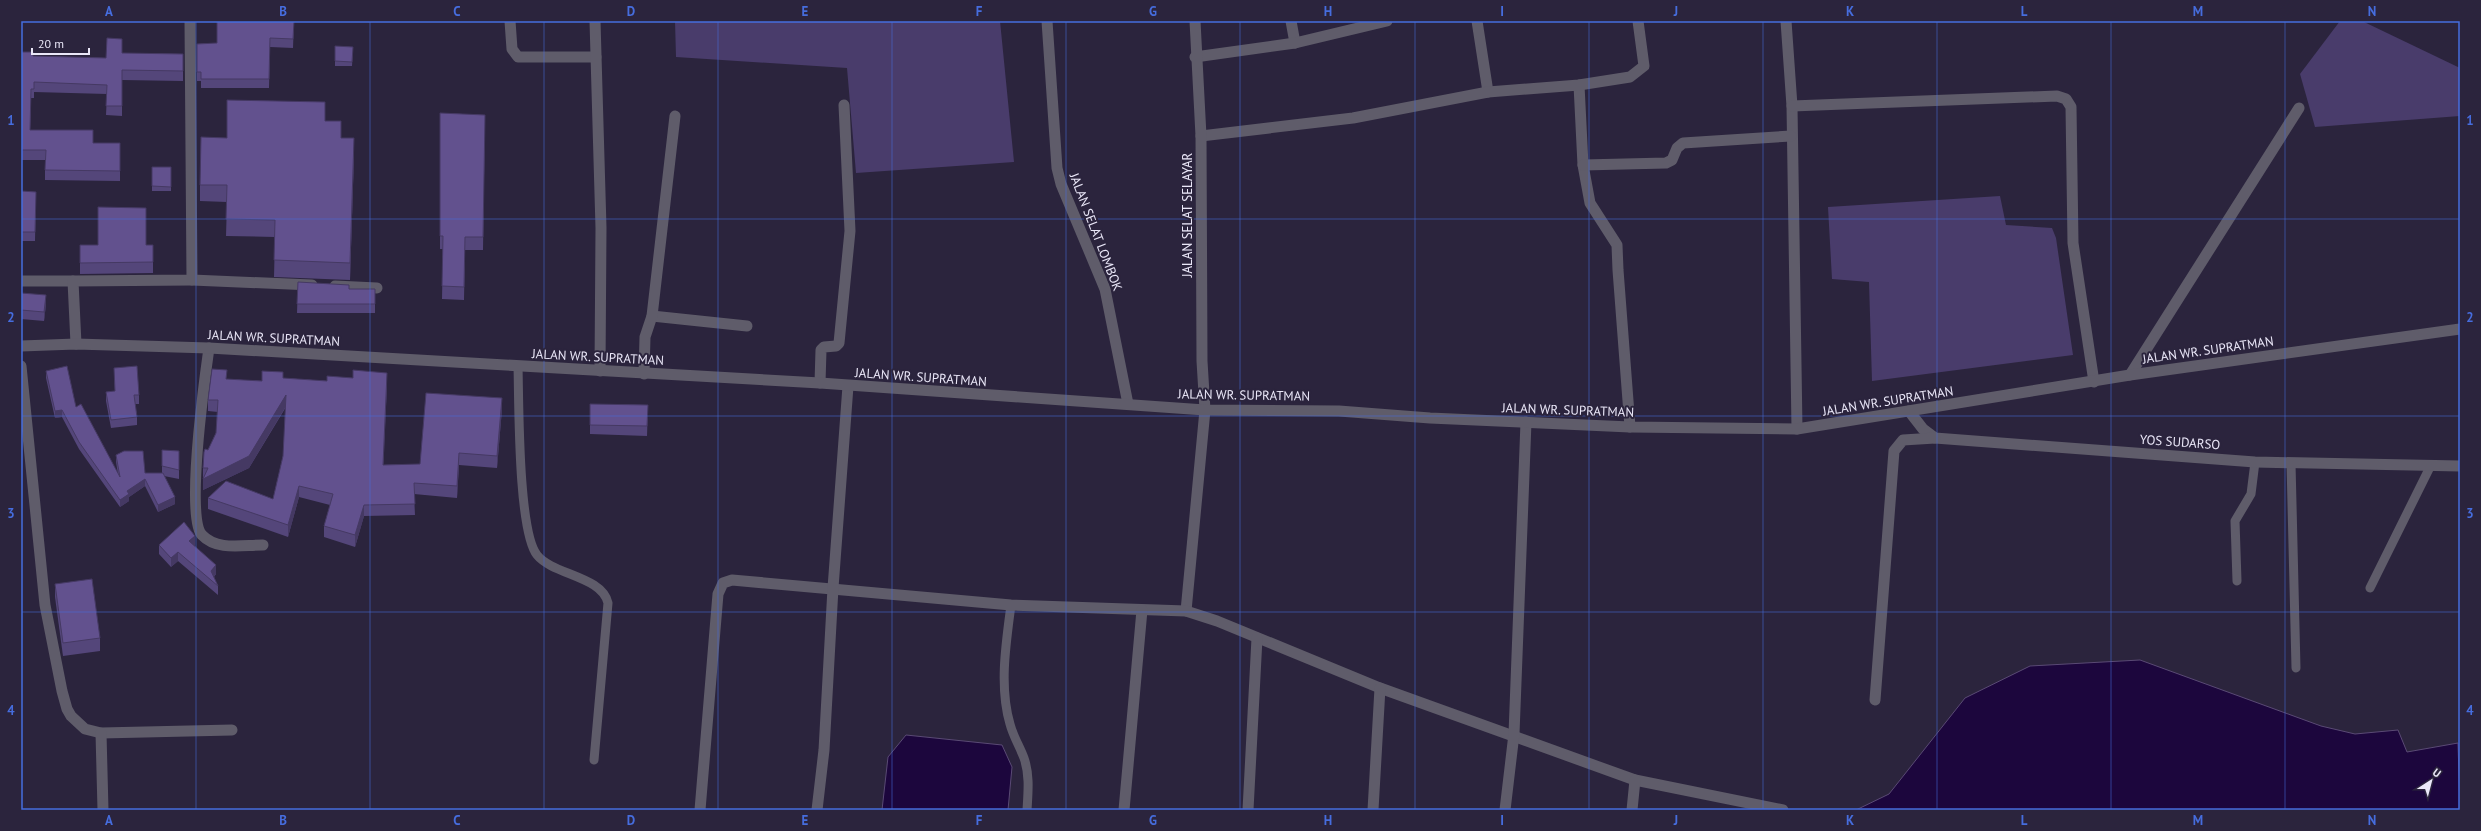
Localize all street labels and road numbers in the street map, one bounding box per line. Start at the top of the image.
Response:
street label: JALAN SELAT SELAYAR [1179,152,1196,278]
street label: JALAN SELAT LOMBOK [1065,170,1126,293]
street label: JALAN WR. SUPRATMAN [207,326,340,350]
street label: JALAN WR. SUPRATMAN [2140,332,2275,368]
street label: JALAN WR. SUPRATMAN [531,345,664,369]
street label: JALAN WR. SUPRATMAN [854,364,988,390]
street label: JALAN WR. SUPRATMAN [1820,382,1955,420]
street label: JALAN WR. SUPRATMAN [1177,385,1310,405]
street label: JALAN WR. SUPRATMAN [1501,399,1634,421]
street label: YOS SUDARSO [2139,431,2221,453]

